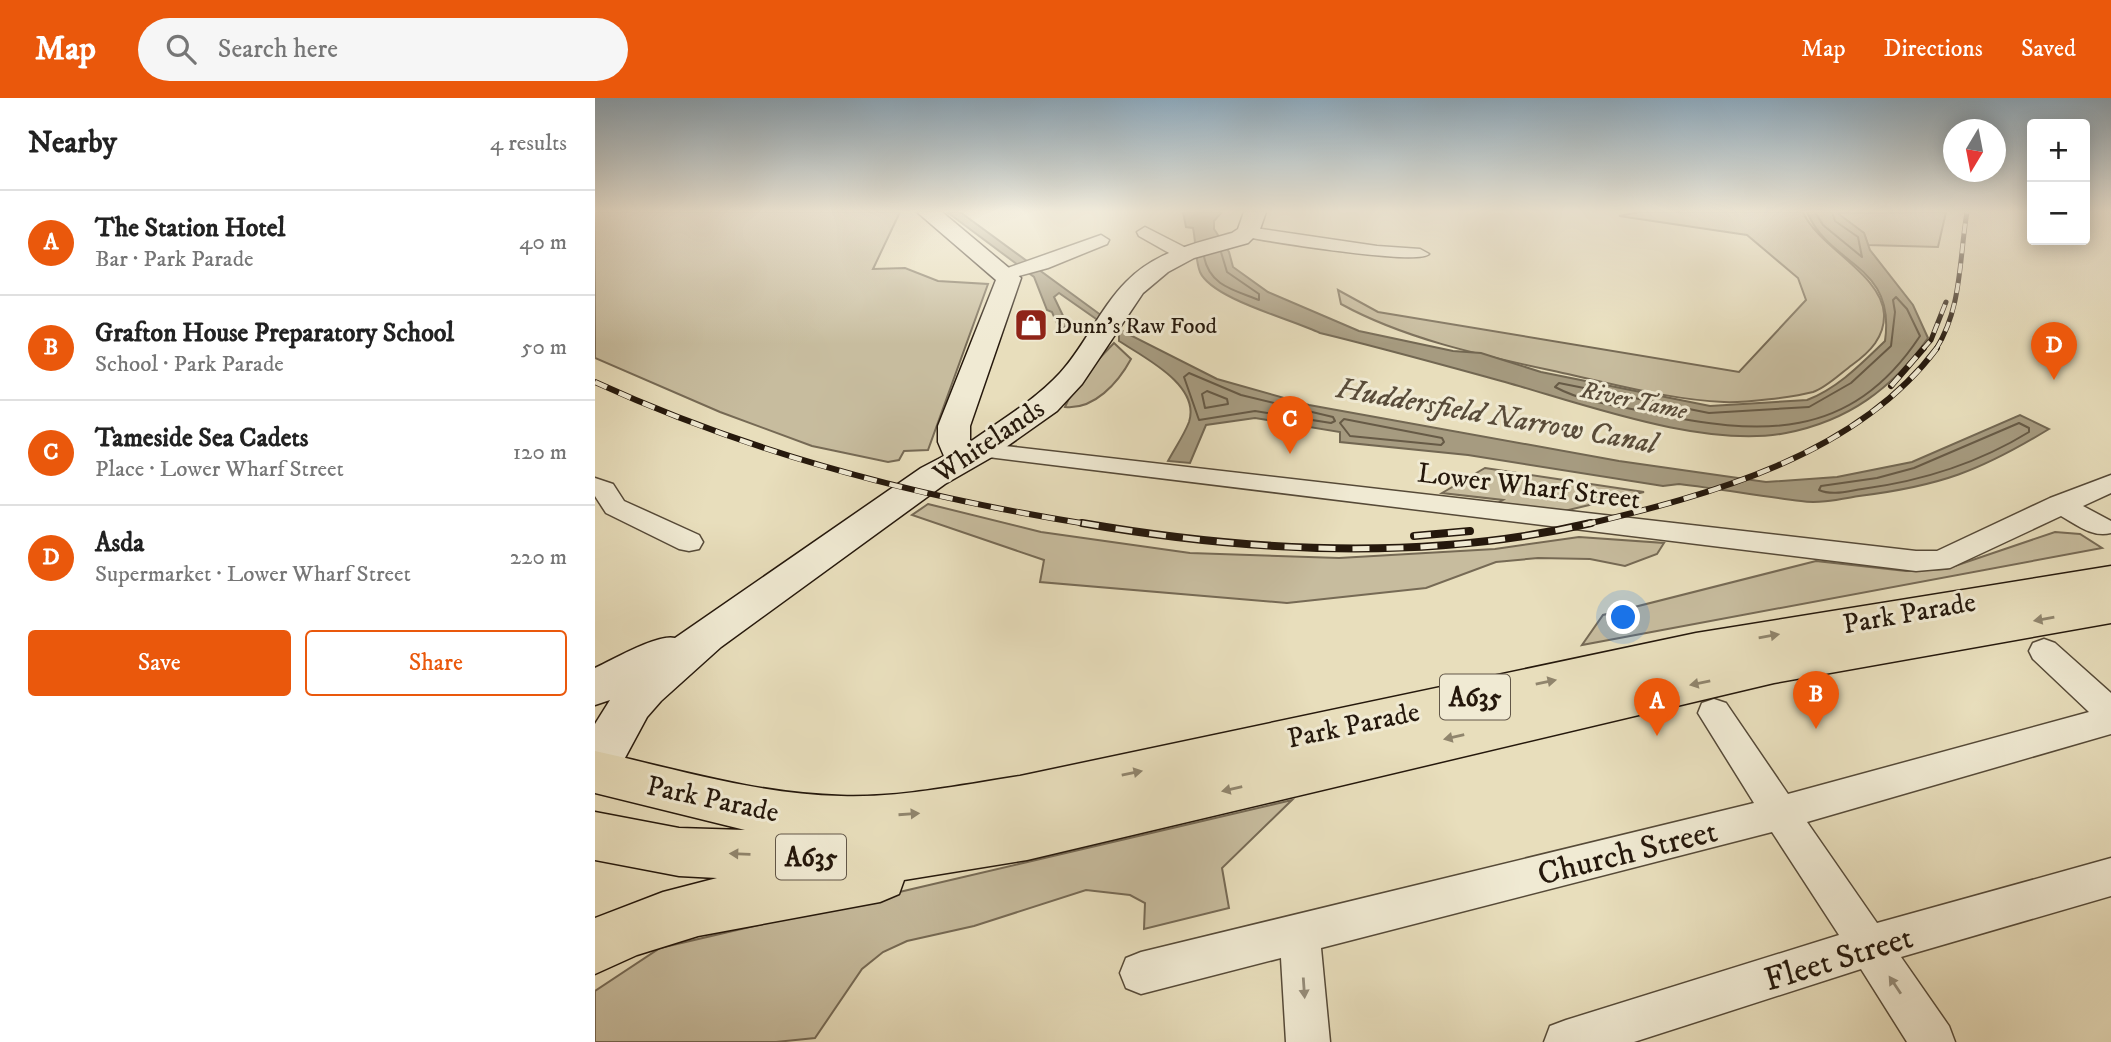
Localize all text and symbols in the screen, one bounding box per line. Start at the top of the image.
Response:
search box [138,18,628,81]
text: Map [35,29,96,70]
icon: search [162,30,200,68]
text: Search here [218,33,338,66]
text: Map [1801,34,1846,64]
text: Directions [1884,34,1983,64]
text: Saved [2021,34,2076,64]
north arrow [1943,119,2006,182]
map controls [2027,119,2090,245]
button: + [2027,119,2090,182]
text: Nearby [28,125,117,162]
text: 4 results [490,129,567,158]
button: − [2027,182,2090,245]
text: The Station Hotel [95,212,285,245]
text: A [44,228,58,257]
text: 40 m [519,228,567,257]
text: Bar · Park Parade [95,245,254,274]
shop icon: Dunn's Raw Food [1012,306,1050,344]
place label: Dunn's Raw Food [1055,312,1218,341]
text: Grafton House Preparatory School [95,317,454,350]
pin: D [2031,322,2077,380]
text: B [44,333,58,362]
text: 50 m [521,333,567,362]
text: School · Park Parade [95,350,284,379]
water label: Huddersfield Narrow Canal [1333,370,1663,463]
water label: River Tame [1577,375,1690,427]
street label: Whitelands [926,391,1051,492]
pin: C [1267,396,1313,454]
text: Tameside Sea Cadets [95,422,308,455]
text: C [43,438,59,467]
text: 120 m [513,438,567,467]
text: Place · Lower Wharf Street [95,455,344,484]
street label: Lower Wharf Street [1415,455,1642,518]
text: Asda [95,527,144,560]
text: D [42,543,60,572]
text: 220 m [510,543,567,572]
text: Supermarket · Lower Wharf Street [95,560,411,589]
street label: Park Parade [1840,585,1978,642]
your location [1606,600,1640,634]
one-way arrow [2033,614,2055,625]
button: Save [28,630,291,696]
button: Share [305,630,567,696]
one-way arrow [1758,630,1780,641]
pin: B [1793,671,1839,729]
road number: A635 [1440,674,1510,720]
one-way arrow [1535,676,1557,687]
one-way arrow [1689,677,1711,688]
pin: A [1634,678,1680,736]
street label: Park Parade [1284,694,1423,757]
one-way arrow [1443,732,1465,743]
one-way arrow [1121,767,1143,778]
street label: Park Parade [643,768,782,831]
one-way arrow [1221,783,1243,794]
one-way arrow [898,808,920,819]
street label: Church Street [1533,811,1722,896]
road number: A635 [776,834,846,880]
one-way arrow [729,848,751,859]
street label: Fleet Street [1760,917,1918,1001]
one-way arrow [1889,975,1902,995]
one-way arrow [1299,977,1310,999]

